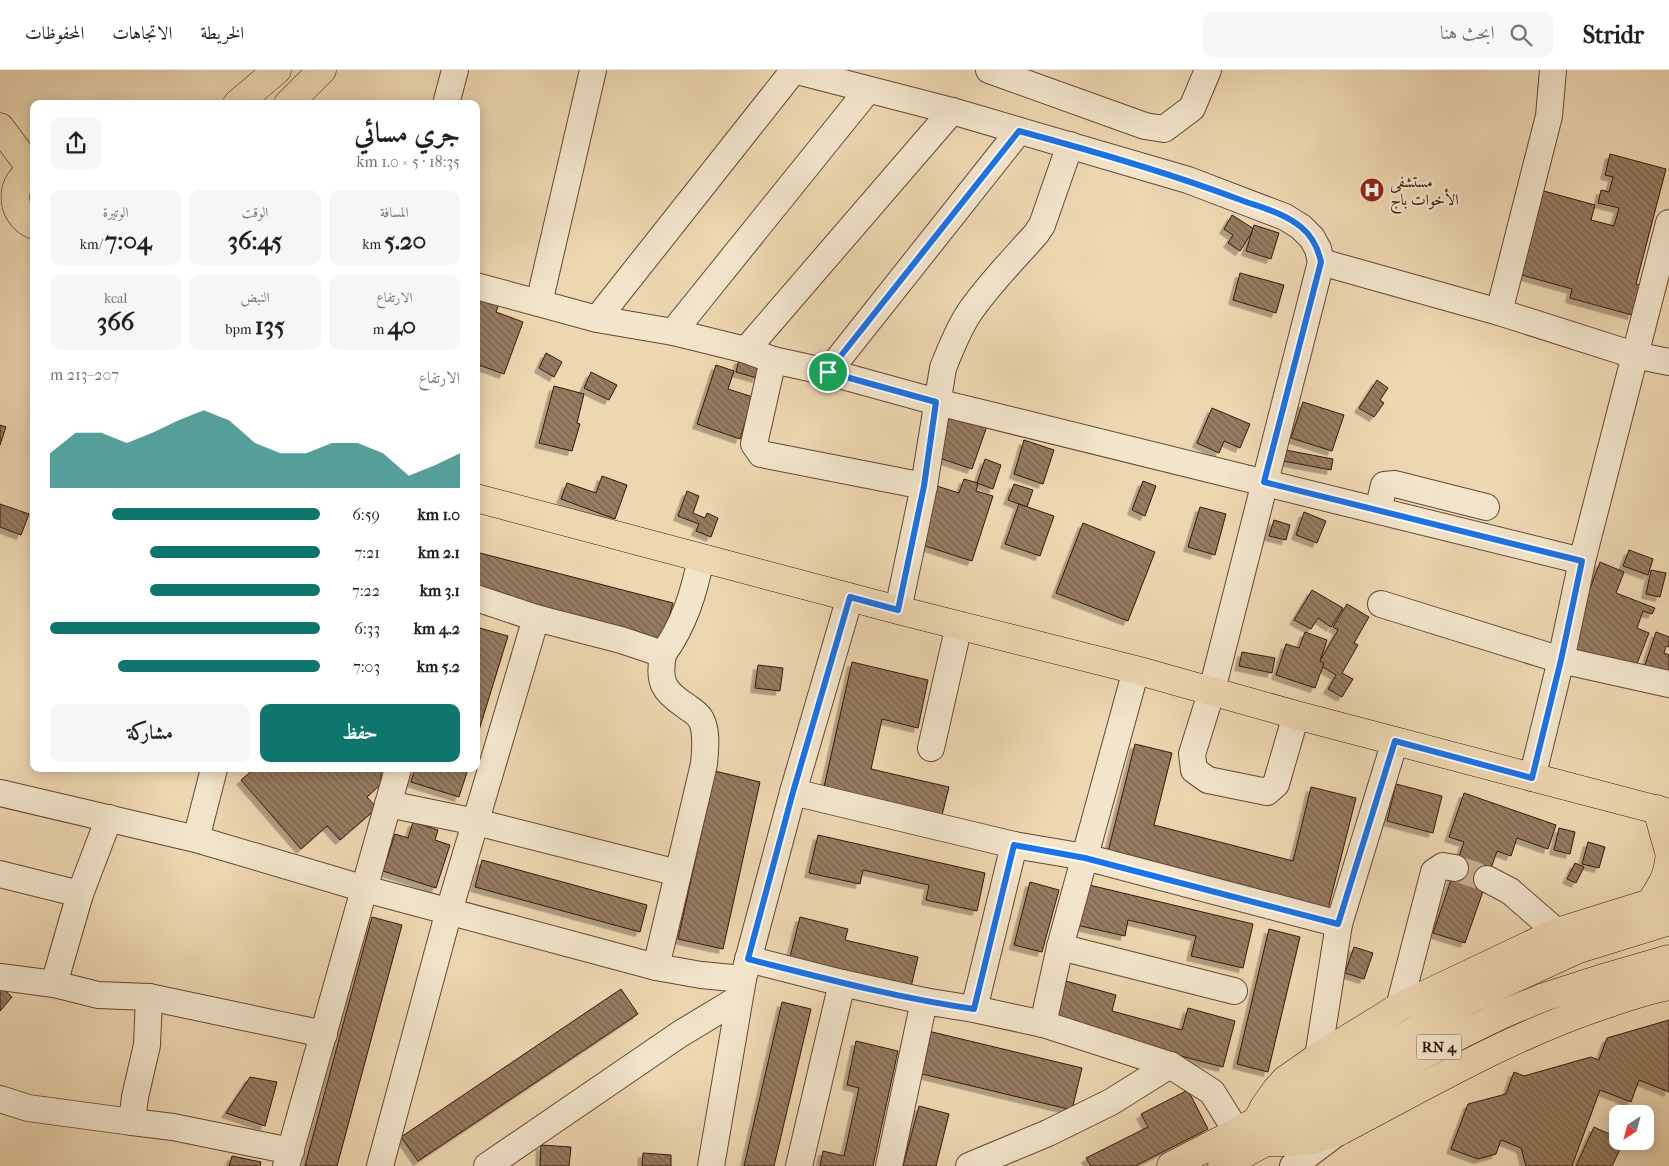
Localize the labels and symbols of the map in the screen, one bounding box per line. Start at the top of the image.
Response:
place label: مستشفى الأخوات باج [1390,172,1459,214]
hospital icon: مستشفى الأخوات باج [1359,177,1385,203]
pin [807,351,849,393]
road number: RN 4 [1416,1034,1462,1060]
north arrow [1609,1105,1654,1150]

